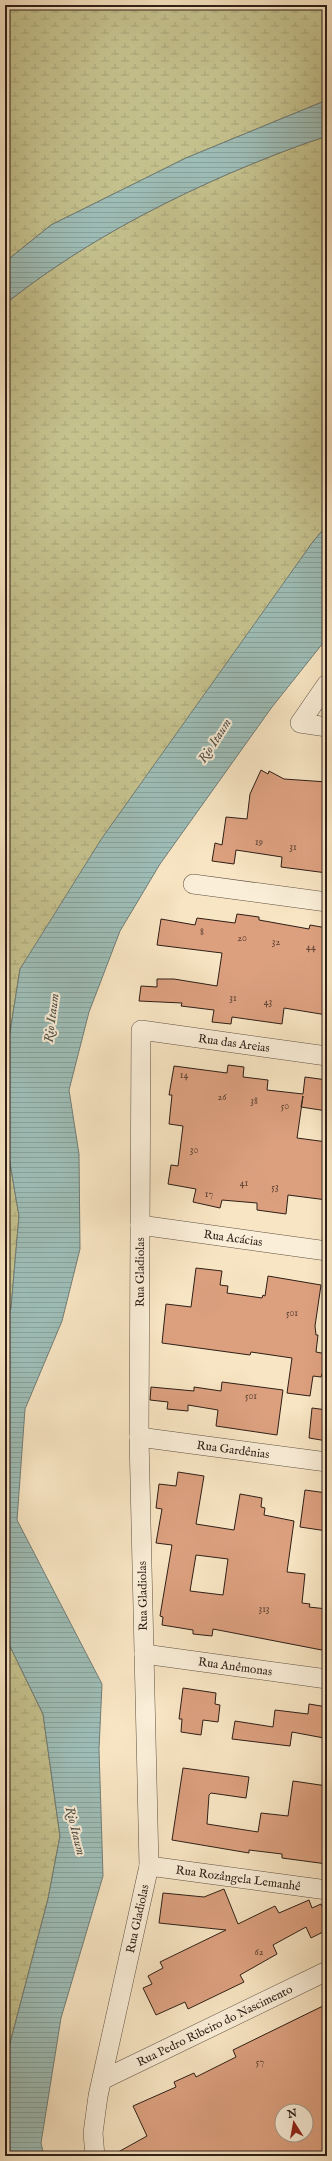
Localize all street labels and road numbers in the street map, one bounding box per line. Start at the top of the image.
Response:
street label: Rua das Areias [197,1031,271,1055]
street label: Rua Acácias [203,1226,264,1249]
street label: Rua Gladiolas [132,1237,147,1307]
street label: Rua Gardênias [196,1437,270,1462]
street label: Rua Gladiolas [135,1561,151,1631]
street label: Rua Anêmonas [197,1654,273,1679]
street label: Rua Rozângela Lemanhê [175,1862,302,1894]
street label: Rua Gladiolas [122,1883,152,1954]
street label: Rua Pedro Ribeiro do Nascimento [134,1981,295,2070]

